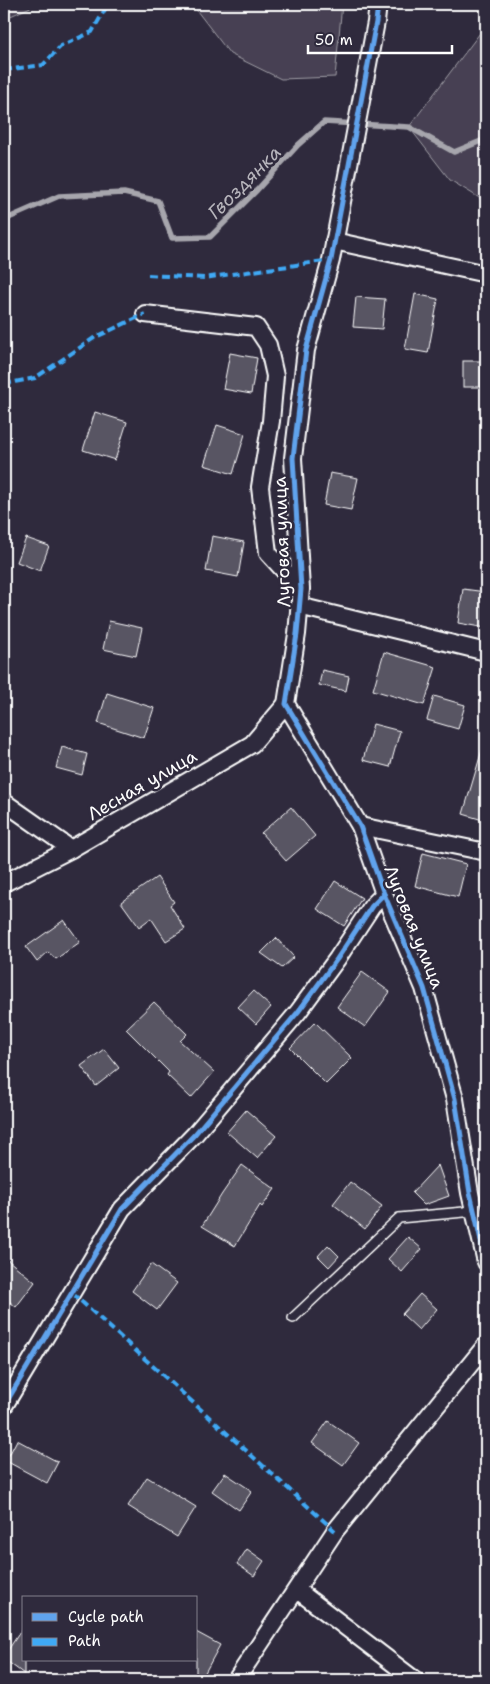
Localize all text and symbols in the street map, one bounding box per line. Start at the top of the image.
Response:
scale bar [308,22,451,54]
text: 50 m [315,30,353,50]
water label: Гвоздянка [202,140,287,225]
street label: Луговая улица [268,476,296,608]
street label: Лесная улица [83,744,201,826]
street label: Луговая улица [378,862,450,992]
legend [22,1596,198,1662]
text: Cycle path [68,1607,144,1627]
text: Path [68,1631,101,1651]

